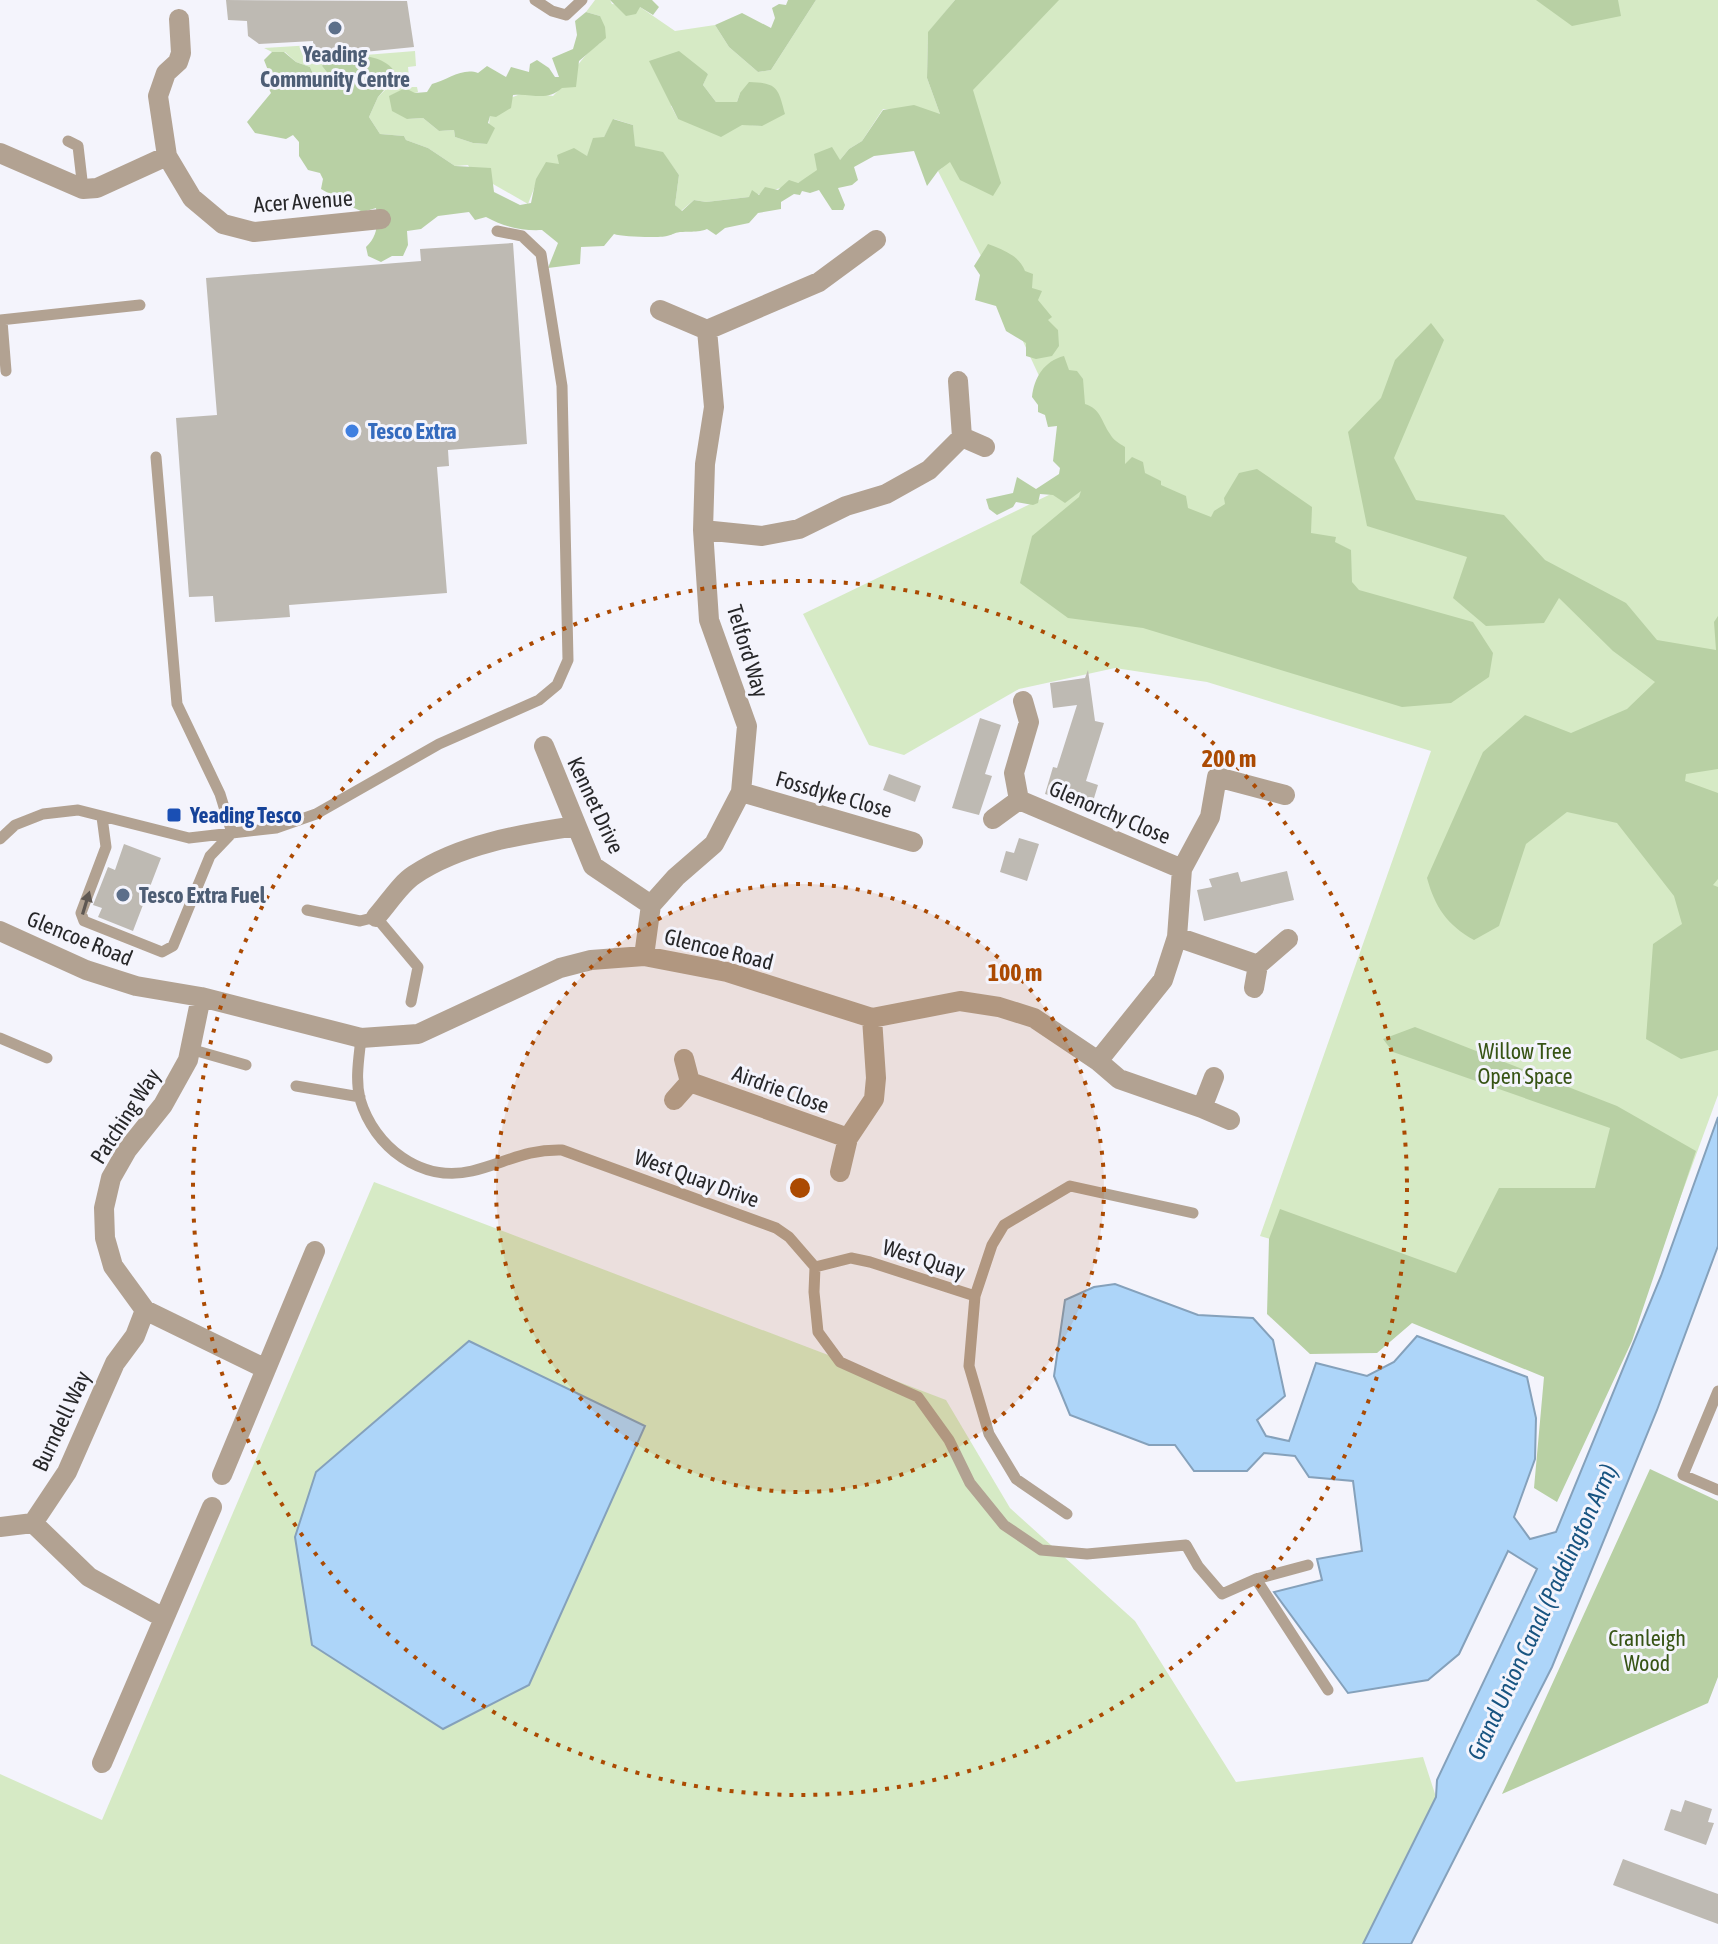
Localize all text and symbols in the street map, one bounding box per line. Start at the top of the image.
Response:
marker: Yeading Community Centre [326,19,344,37]
place label: Yeading Community Centre [260,41,410,92]
street label: Acer Avenue [253,185,353,217]
place label: Tesco Extra [368,418,456,444]
marker: Tesco Extra [343,422,361,440]
street label: Telford Way [722,602,774,700]
text: 200 m [1202,745,1256,772]
street label: Kennet Drive [562,753,630,857]
street label: Fossdyke Close [773,765,895,823]
street label: Glenorchy Close [1045,775,1175,849]
place label: Yeading Tesco [189,802,302,828]
marker: Yeading Tesco [165,806,183,824]
place label: Tesco Extra Fuel [139,882,267,908]
marker: Tesco Extra Fuel [114,886,132,904]
one-way arrow [80,890,93,914]
street label: Glencoe Road [23,905,137,971]
street label: Glencoe Road [662,923,776,975]
text: 100 m [988,959,1042,986]
park label: Willow Tree Open Space [1478,1038,1572,1089]
street label: Airdrie Close [729,1060,833,1118]
street label: Patching Way [85,1064,165,1168]
street label: West Quay Drive [631,1143,763,1213]
centre of rings [786,1174,814,1202]
street label: West Quay [879,1233,969,1285]
street label: Burndell Way [26,1367,96,1475]
water label: Grand Union Canal (Paddington Arm) [1462,1460,1622,1764]
park label: Cranleigh Wood [1608,1625,1686,1676]

